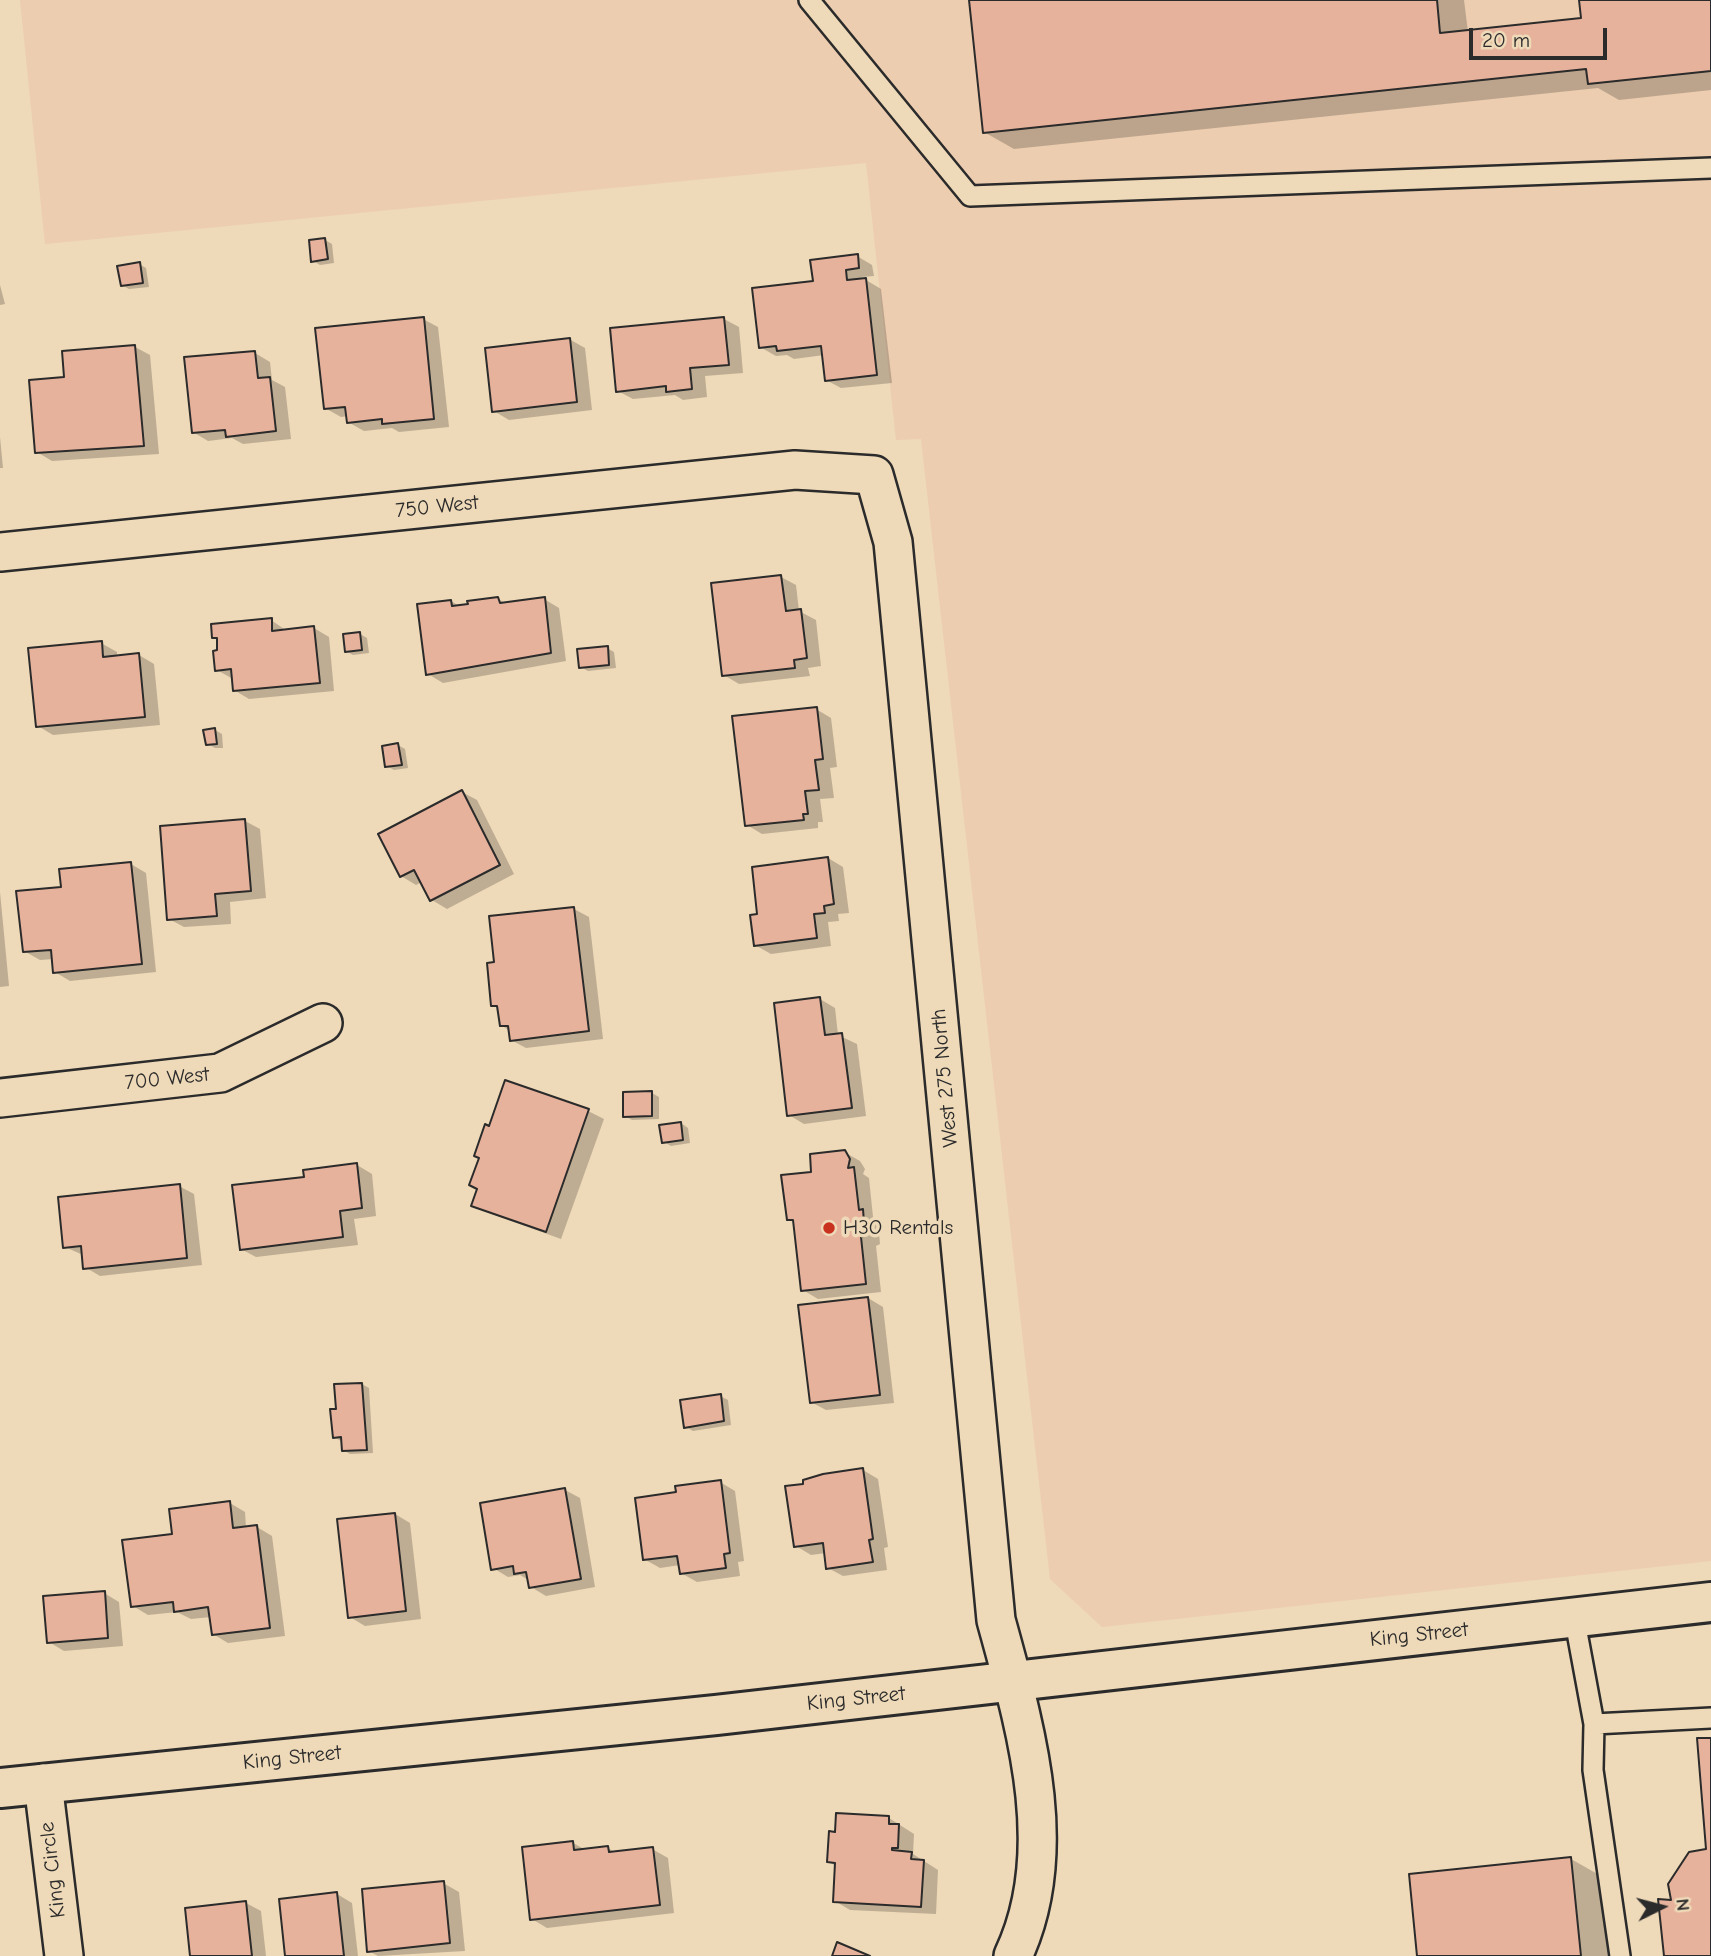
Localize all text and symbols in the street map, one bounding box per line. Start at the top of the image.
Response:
scale bar [1473,14,1611,58]
text: 20 m [1482,28,1530,52]
street label: 750 West [394,490,480,524]
street label: West 275 North [926,1008,964,1148]
street label: 700 West [124,1062,210,1096]
place label: H3O Rentals [843,1215,953,1241]
marker: H3O Rentals [821,1220,837,1236]
street label: King Street [1369,1617,1469,1653]
street label: King Street [806,1681,906,1717]
street label: King Street [242,1740,342,1776]
street label: King Circle [35,1820,71,1920]
north arrow [1627,1872,1697,1942]
text: N [1671,1897,1694,1912]

